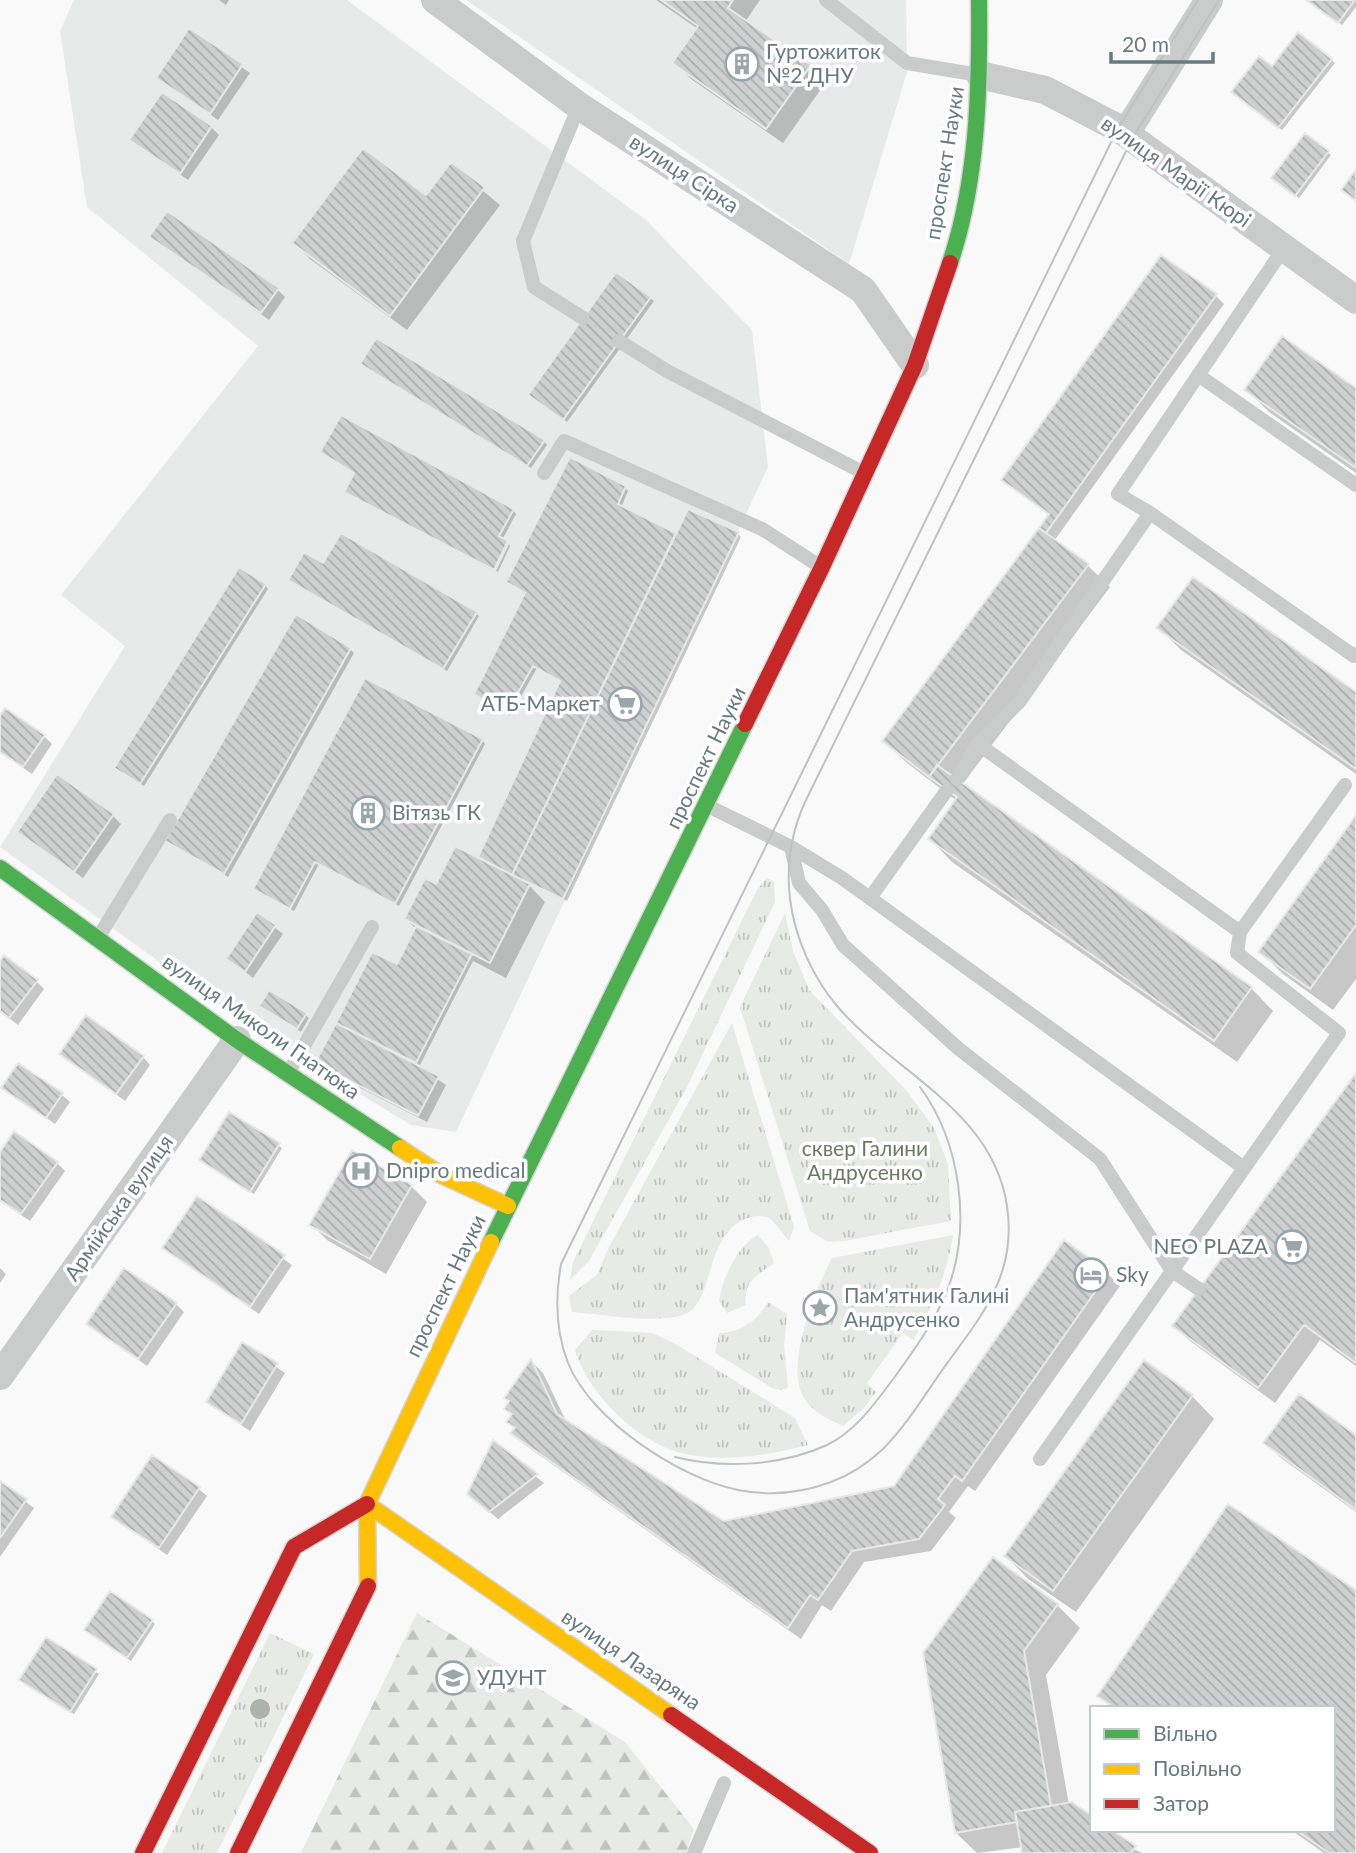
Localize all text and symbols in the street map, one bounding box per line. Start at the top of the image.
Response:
scale bar [1111,21,1212,65]
text: 20 m [1122,31,1169,56]
place label: Гуртожиток №2 ДНУ [766,38,881,87]
building icon: Гуртожиток №2 ДНУ [723,45,761,83]
street label: проспект Науки [919,84,968,241]
street label: вулиця Марії Кюрі [1097,110,1256,232]
street label: вулиця Сірка [626,128,744,217]
street label: проспект Науки [659,682,750,832]
supermarket icon: АТБ-Маркет [606,685,644,723]
place label: АТБ-Маркет [481,690,600,715]
building icon: Вітязь ГК [349,794,387,832]
place label: Вітязь ГК [392,799,481,824]
street label: вулиця Миколи Гнатюка [158,948,365,1103]
street label: Армійська вулиця [58,1130,177,1285]
park label: сквер Галини Андрусенко [802,1135,928,1184]
hospital icon: Dnipro medical [342,1152,380,1190]
place label: Dnipro medical [386,1157,525,1182]
street label: проспект Науки [399,1210,490,1360]
supermarket icon: NEO PLAZA [1273,1228,1311,1266]
place label: NEO PLAZA [1154,1233,1269,1258]
hotel icon: Sky [1072,1256,1110,1294]
place label: Sky [1116,1261,1149,1286]
place label: Пам'ятник Галині Андрусенко [844,1282,1009,1331]
place icon: Пам'ятник Галині Андрусенко [801,1289,839,1327]
street label: вулиця Лазаряна [558,1603,706,1715]
school or university icon: УДУНТ [434,1659,472,1697]
place label: УДУНТ [477,1664,547,1689]
legend [1090,1706,1335,1832]
text: Вільно [1153,1720,1218,1745]
text: Повільно [1153,1755,1242,1780]
text: Затор [1153,1790,1209,1815]

